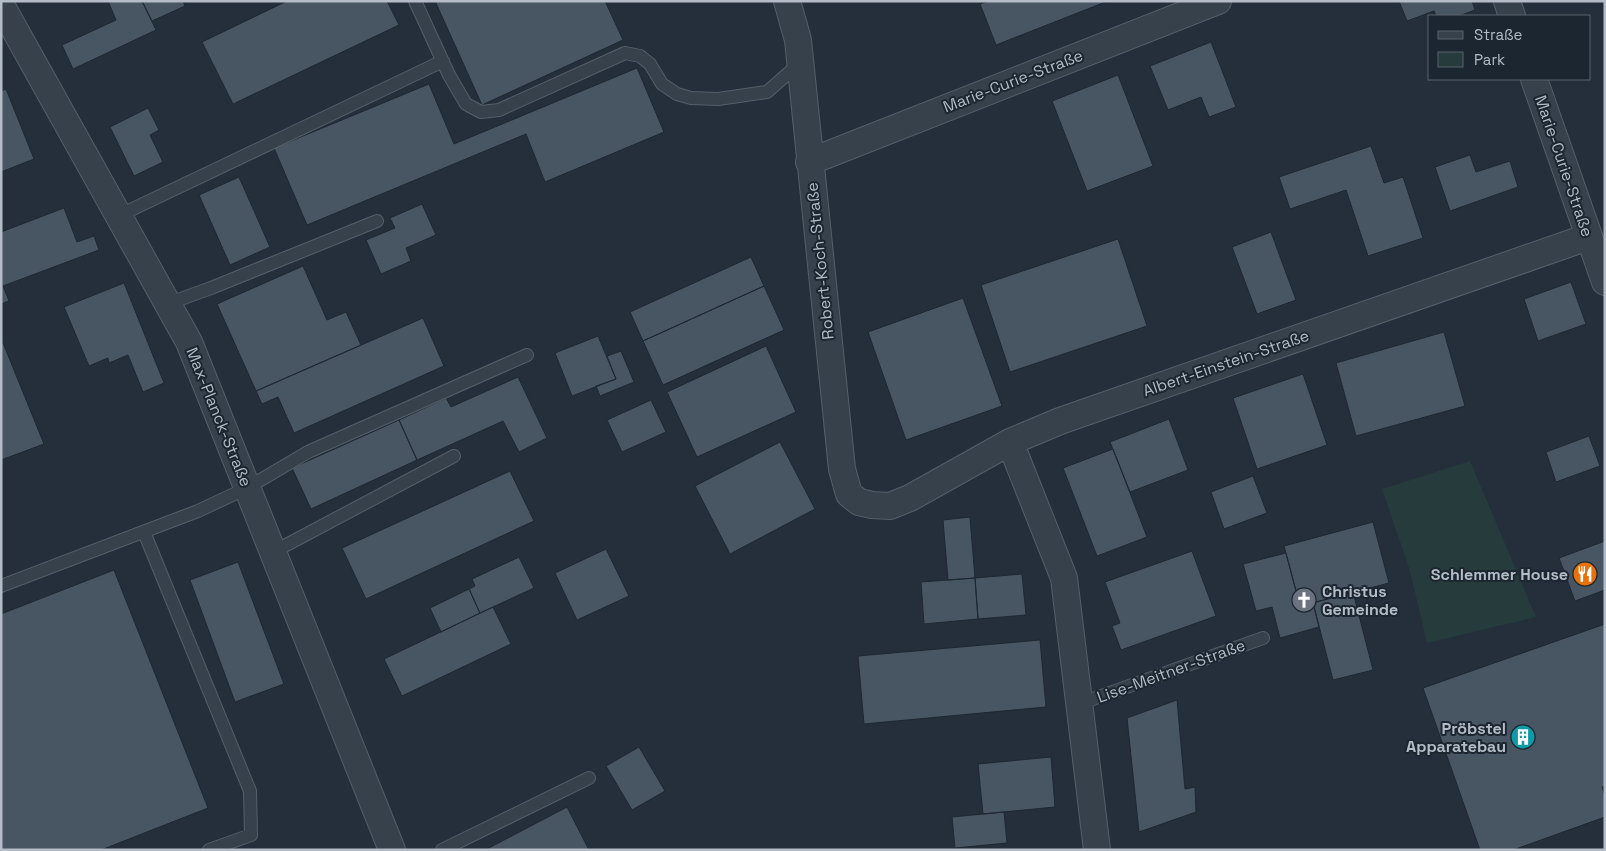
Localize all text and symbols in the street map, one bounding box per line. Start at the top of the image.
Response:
legend [1428,15,1591,80]
text: Straße [1474,25,1523,44]
street label: Marie-Curie-Straße [940,45,1086,117]
text: Park [1474,50,1505,69]
street label: Marie-Curie-Straße [1530,93,1598,239]
street label: Robert-Koch-Straße [801,181,839,341]
street label: Albert-Einstein-Straße [1140,325,1312,401]
street label: Max-Planck-Straße [181,344,257,490]
restaurant icon: Schlemmer House [1572,561,1598,587]
place label: Schlemmer House [1431,564,1568,585]
place label: Christus Gemeinde [1322,581,1398,620]
church icon: Christus Gemeinde [1291,587,1317,613]
street label: Lise-Meitner-Straße [1094,634,1248,708]
place label: Pröbstel Apparatebau [1406,718,1506,757]
building icon: Pröbstel Apparatebau [1510,724,1536,750]

